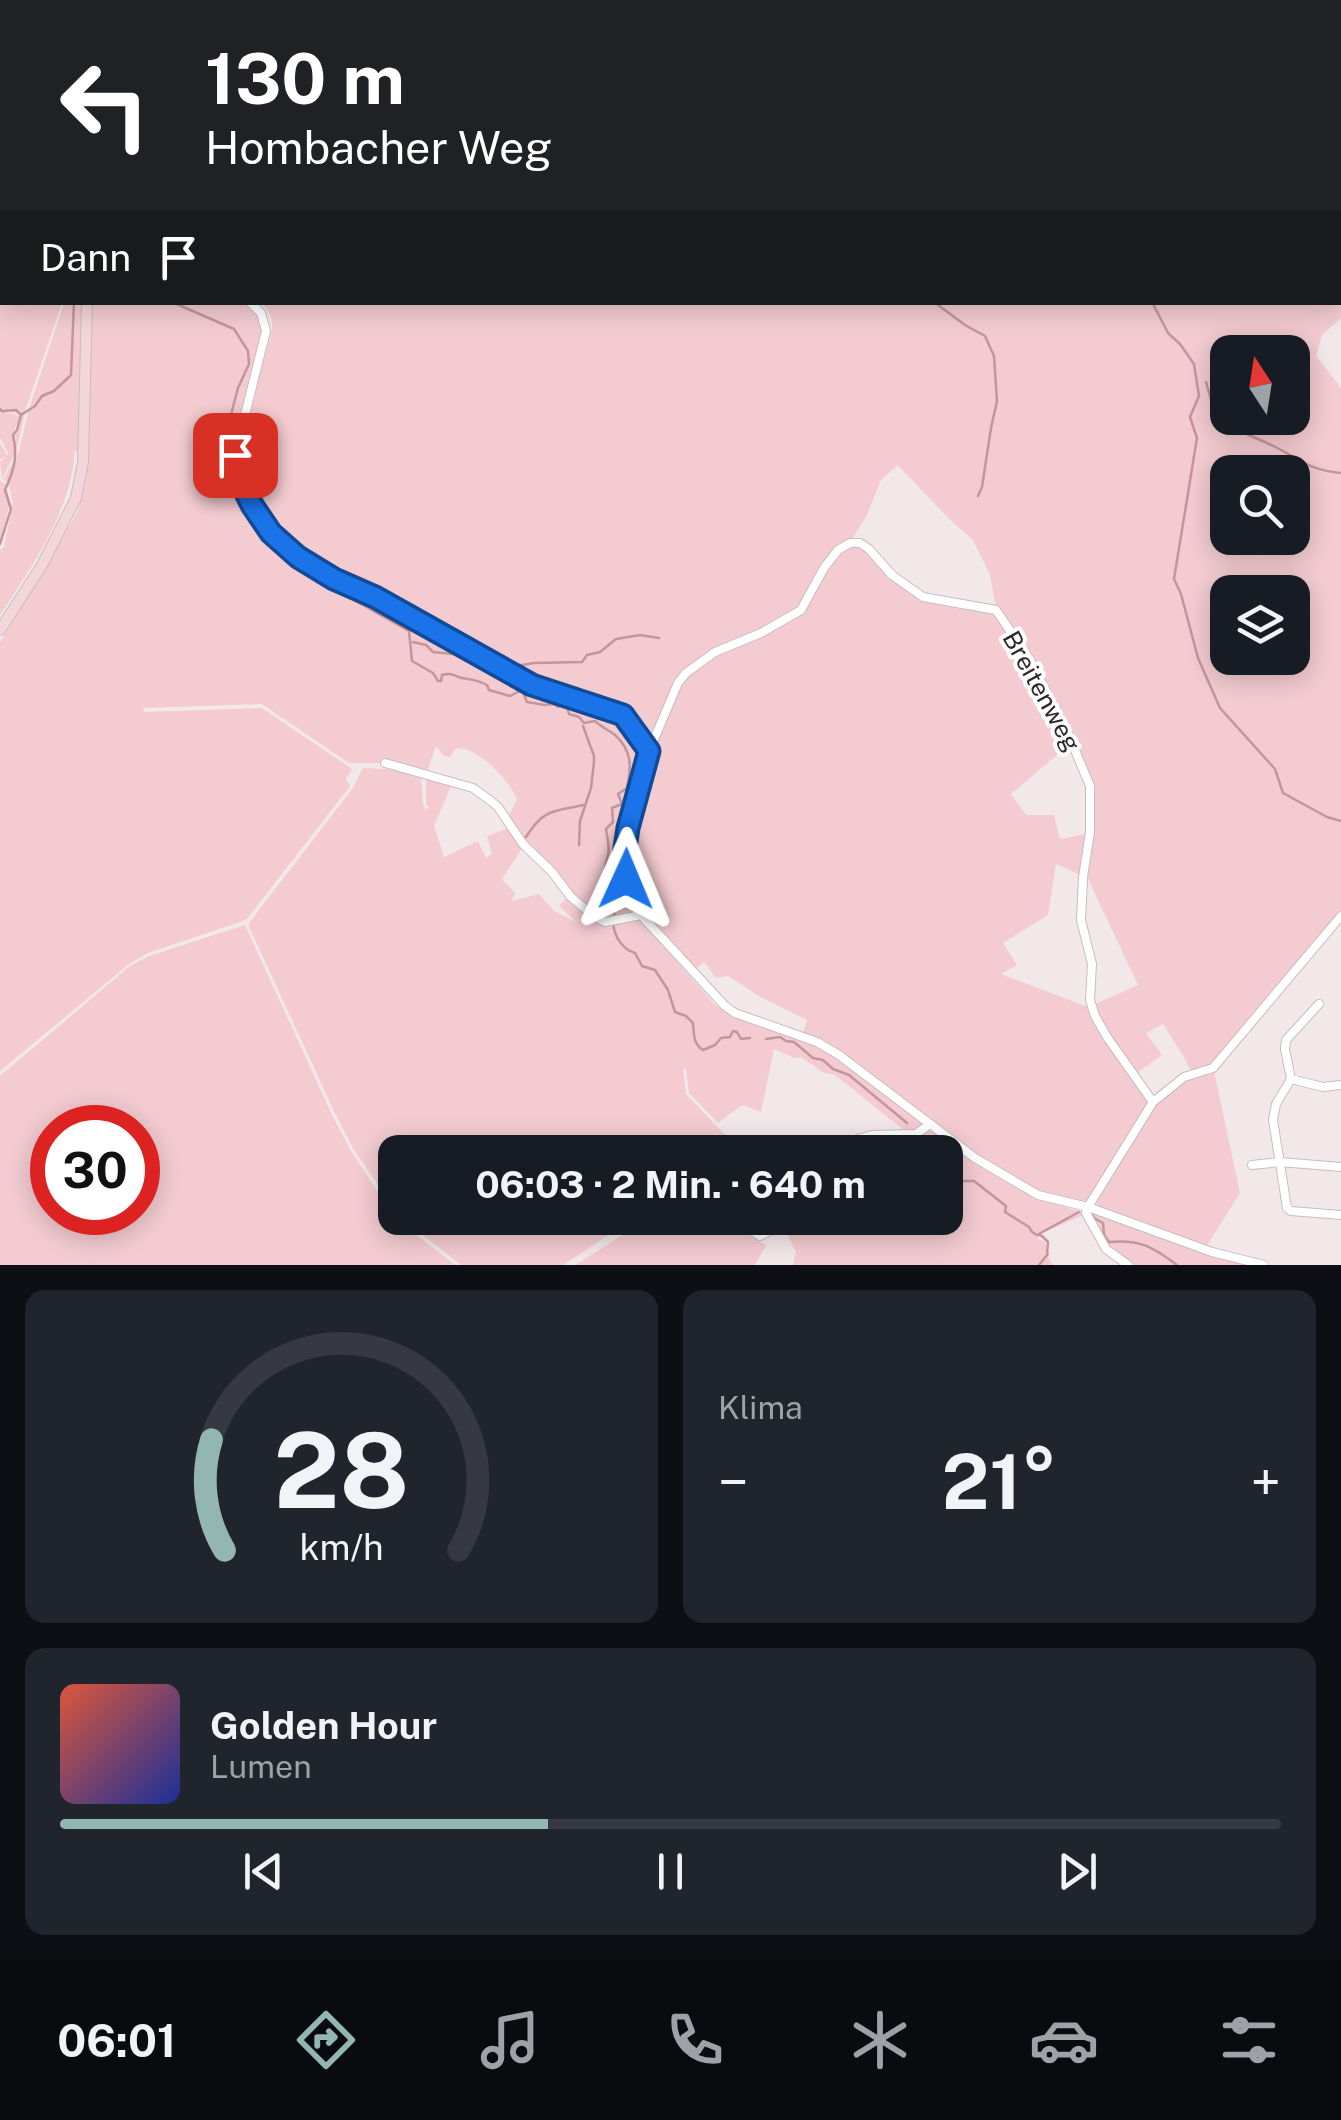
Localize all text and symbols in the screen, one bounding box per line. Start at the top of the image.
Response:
text: 130 m [205,37,405,120]
icon: left [40,40,170,170]
text: Hombacher Weg [205,121,552,174]
icon: arrive [151,230,206,285]
text: Dann [40,235,131,280]
north arrow [1210,335,1310,435]
map controls [1210,335,1310,675]
pin [193,413,278,498]
icon: arrive [208,428,263,483]
button: search [1210,455,1310,555]
button: layers [1210,575,1310,675]
street label: Breitenweg [997,626,1087,756]
position arrow [574,827,678,931]
speed limit sign: 30 [30,1105,160,1235]
text: 06:03 · 2 Min. · 640 m [475,1162,866,1207]
text: Klima [718,1389,803,1426]
text: 28 [274,1409,409,1531]
text: 21° [942,1438,1057,1526]
text: − [718,1450,749,1514]
text: + [1251,1450,1281,1514]
text: km/h [299,1526,384,1568]
text: Golden Hour [210,1703,437,1748]
text: Lumen [210,1748,312,1785]
icon: previous [236,1844,291,1899]
icon: pause [643,1844,698,1899]
icon: next [1050,1844,1105,1899]
icon: directions [291,2005,361,2075]
icon: music [475,2005,545,2075]
icon: phone [660,2005,730,2075]
icon: climate [845,2005,915,2075]
icon: car [1029,2005,1099,2075]
icon: filters [1214,2005,1284,2075]
text: 06:01 [57,2014,176,2067]

